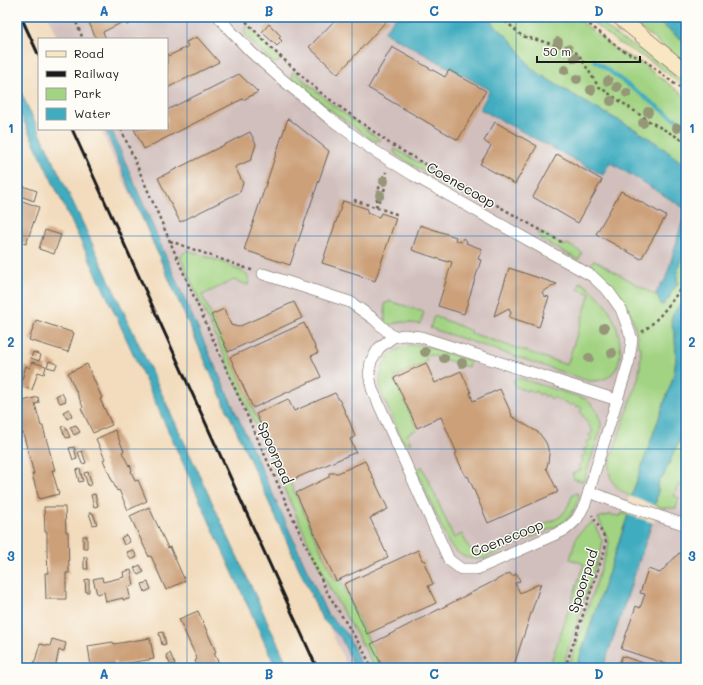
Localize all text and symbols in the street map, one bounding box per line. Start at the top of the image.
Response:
text: A [99,2,109,19]
text: B [265,2,274,19]
text: C [429,2,439,19]
text: D [594,2,604,19]
legend [38,38,168,130]
scale bar [537,38,640,64]
text: 50 m [543,43,571,59]
text: Road [74,45,104,61]
text: Railway [74,65,119,81]
text: Park [74,85,101,101]
text: Water [74,105,111,121]
text: 1 [8,119,14,136]
text: 1 [689,119,695,136]
street label: Coenecoop [423,157,499,212]
text: 2 [7,333,15,350]
text: 2 [688,333,696,350]
street label: Spoorpad [253,419,298,487]
street label: Coenecoop [468,514,546,561]
street label: Spoorpad [563,546,602,615]
text: 3 [7,547,15,564]
text: 3 [688,547,696,564]
text: A [99,665,109,682]
text: B [265,665,274,682]
text: C [429,665,439,682]
text: D [594,665,604,682]

